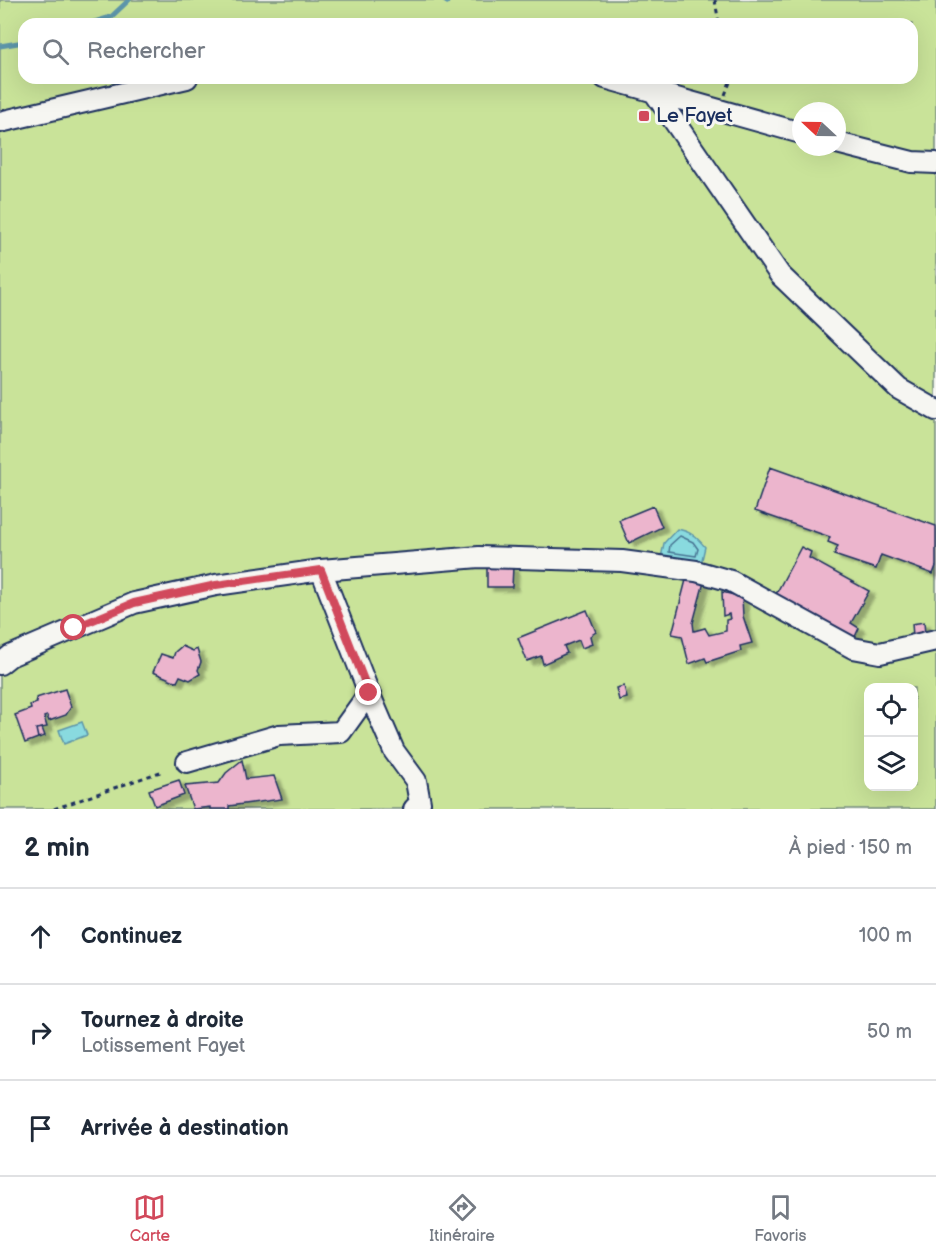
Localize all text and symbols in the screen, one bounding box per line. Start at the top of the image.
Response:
search box [18,18,918,84]
icon: search [39,35,72,68]
text: Rechercher [87,38,205,65]
north arrow [792,102,846,156]
place label: Le Fayet [656,104,733,128]
marker: Le Fayet [637,109,651,123]
route start [60,614,86,640]
route end [355,679,381,705]
map controls [864,683,918,791]
button: locate [864,683,918,737]
button: layers [864,737,918,791]
text: 2 min [24,833,90,864]
text: À pied · 150 m [789,836,912,860]
icon: ahead [24,920,57,953]
text: Continuez [81,923,182,950]
text: 100 m [859,924,912,948]
text: Tournez à droite [81,1007,244,1034]
icon: right [24,1016,57,1049]
text: 50 m [867,1020,912,1044]
text: Lotissement Fayet [81,1034,245,1058]
icon: arrive [24,1112,57,1145]
text: Arrivée à destination [81,1115,289,1142]
tab: Carte [130,1191,170,1246]
tab: Itinéraire [429,1191,495,1246]
tab: Favoris [754,1191,806,1246]

